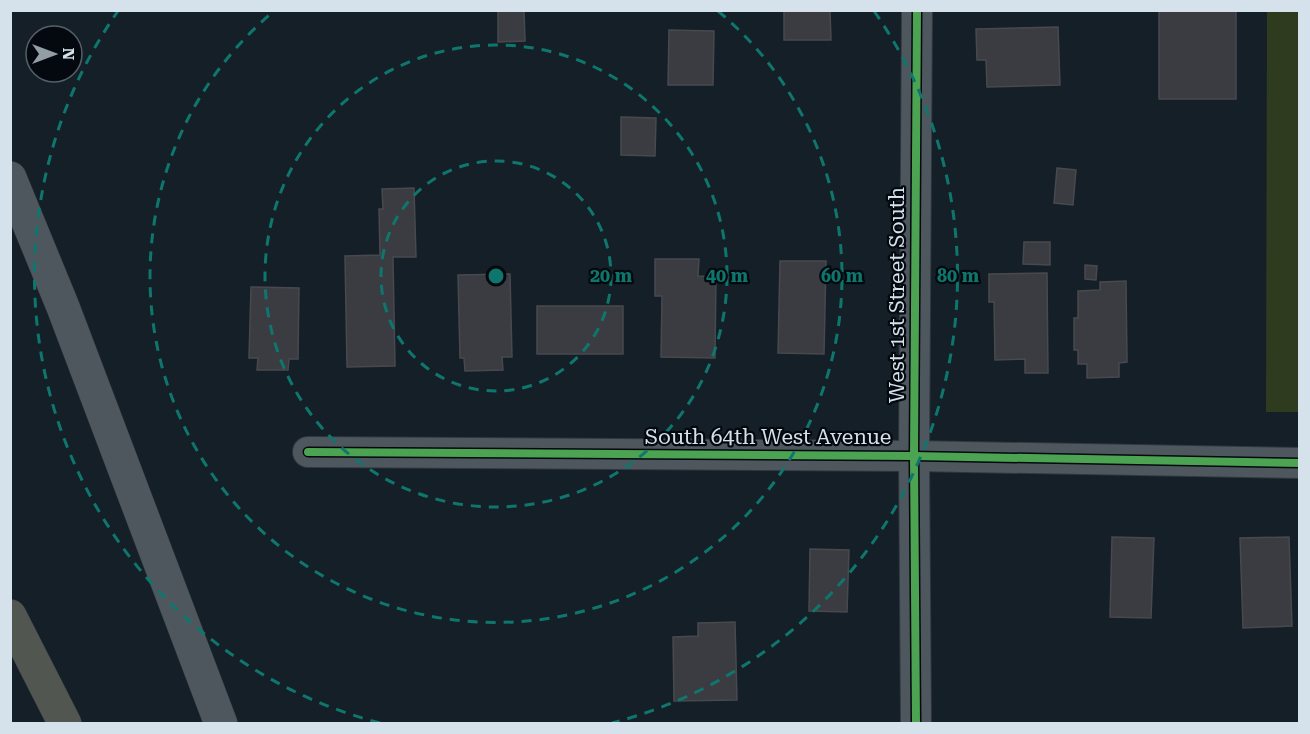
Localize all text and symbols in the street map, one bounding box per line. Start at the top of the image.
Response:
north arrow [24,24,84,84]
text: N [59,48,78,60]
street label: West 1st Street South [885,186,909,403]
text: 20 m [590,265,633,286]
text: 40 m [706,265,749,286]
text: 60 m [821,265,864,286]
text: 80 m [937,265,980,286]
centre of rings [486,266,506,286]
street label: South 64th West Avenue [645,425,891,449]

